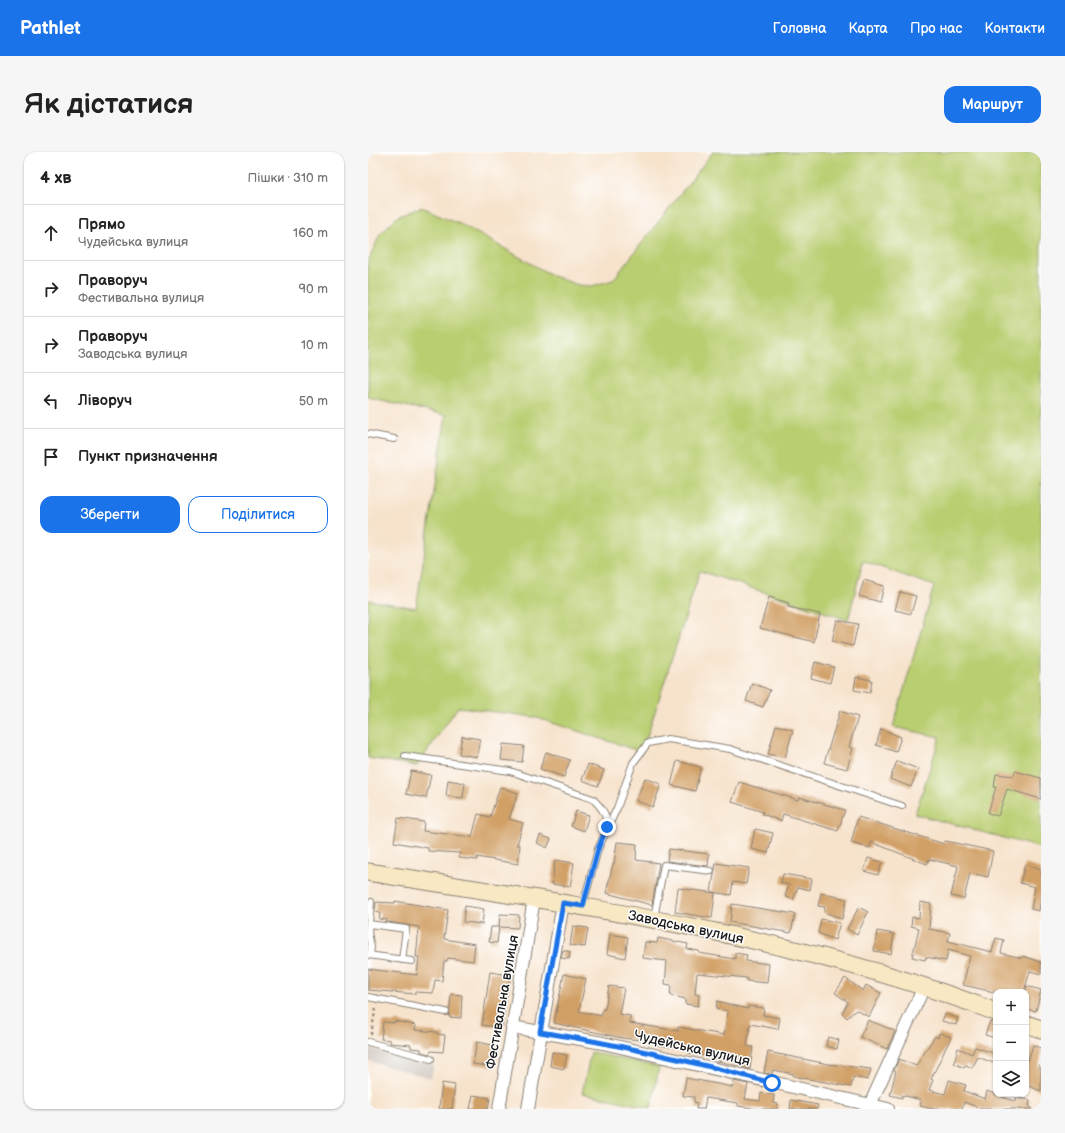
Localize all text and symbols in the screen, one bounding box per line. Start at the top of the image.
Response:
text: Pathlet [20,17,81,40]
text: Головна [773,20,826,37]
text: Карта [848,20,888,37]
text: Про нас [910,20,962,37]
text: Контакти [984,20,1045,37]
button: Маршрут [944,86,1041,123]
text: Як дістатися [24,88,193,121]
text: 4 хв [40,168,72,188]
text: Пішки · 310 m [247,170,328,186]
text: Прямо [78,215,125,234]
icon: ahead [40,222,62,244]
text: 160 m [293,225,328,241]
text: Чудейська вулиця [78,234,188,250]
text: Праворуч [78,271,148,290]
icon: right [40,278,62,300]
text: 90 m [299,281,328,297]
text: Фестивальна вулиця [78,290,204,306]
text: Праворуч [78,327,148,346]
icon: right [40,334,62,356]
text: 10 m [301,337,328,353]
text: Заводська вулиця [78,346,187,362]
icon: left [40,390,62,412]
text: Ліворуч [78,391,132,410]
text: 50 m [299,393,328,409]
icon: arrive [40,446,62,468]
text: Пункт призначення [78,447,218,466]
button: Зберегти [40,496,180,533]
button: Поділитися [188,496,328,533]
route end [598,818,616,836]
street label: Заводська вулиця [627,906,746,948]
street label: Фестивальна вулиця [482,933,522,1070]
map controls [993,989,1029,1097]
button: + [993,989,1029,1025]
button: − [993,1025,1029,1061]
street label: Чудейська вулиця [632,1026,752,1070]
button: layers [993,1061,1029,1097]
route start [763,1074,781,1092]

